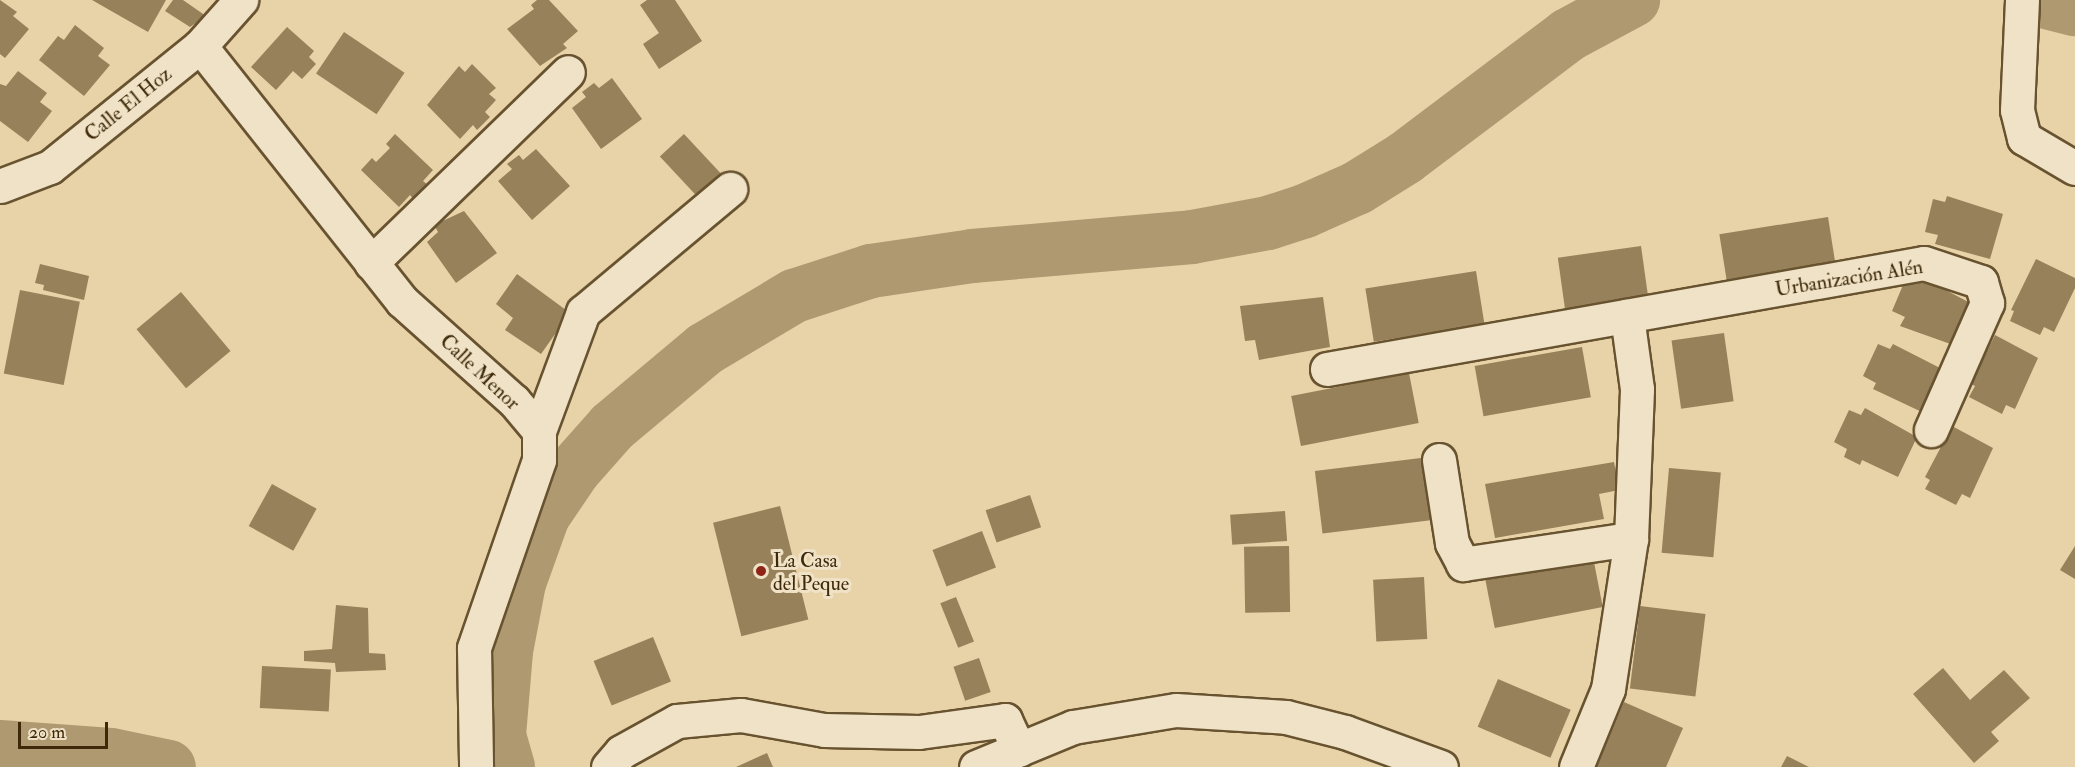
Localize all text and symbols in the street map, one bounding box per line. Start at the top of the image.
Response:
street label: Calle El Hoz [80,62,176,146]
street label: Urbanización Alén [1773,254,1925,302]
street label: Calle Menor [435,329,525,415]
place label: La Casa del Peque [773,548,849,595]
marker: La Casa del Peque [754,564,768,578]
scale bar [21,710,111,748]
text: 20 m [29,721,65,744]

